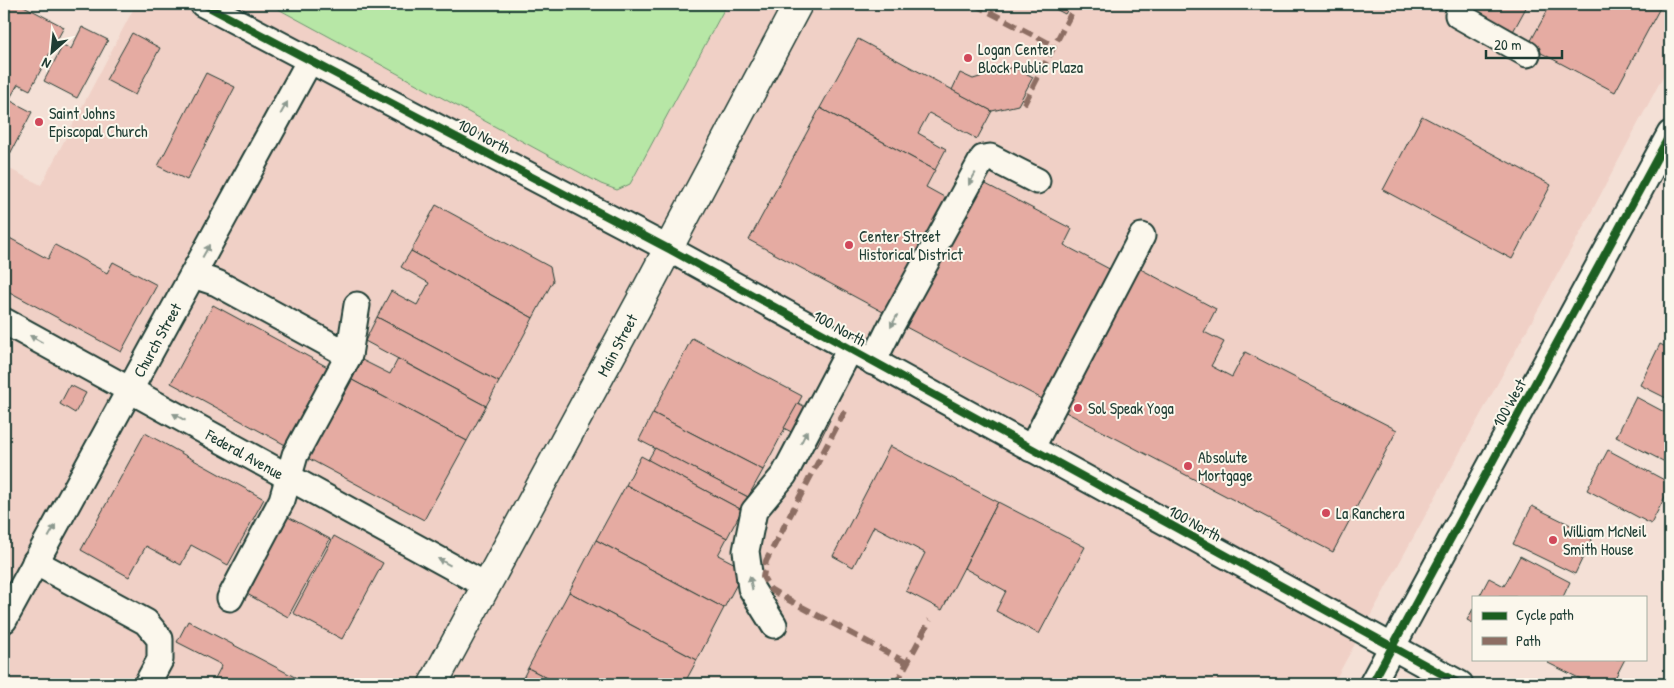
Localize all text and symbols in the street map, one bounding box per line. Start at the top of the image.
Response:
north arrow [28,28,78,78]
scale bar [1486,28,1563,60]
text: 20 m [1494,34,1521,55]
place label: Logan Center Block Public Plaza [978,38,1083,78]
marker: Logan Center Block Public Plaza [962,52,974,64]
text: N [38,54,54,74]
one-way arrow [280,101,288,115]
place label: Saint Johns Episcopal Church [49,102,148,142]
street label: 100 North [454,113,515,159]
marker: Saint Johns Episcopal Church [33,116,45,128]
one-way arrow [967,172,976,185]
place label: Center Street Historical District [859,225,963,265]
marker: Center Street Historical District [843,239,855,251]
one-way arrow [202,243,210,258]
street label: Church Street [128,298,187,381]
street label: 100 North [810,305,871,352]
street label: Main Street [591,310,643,380]
one-way arrow [889,314,898,328]
one-way arrow [29,335,44,343]
street label: 100 West [1487,375,1531,431]
place label: Sol Speak Yoga [1088,397,1174,419]
marker: Sol Speak Yoga [1072,402,1084,414]
one-way arrow [171,413,186,421]
street label: Federal Avenue [201,423,288,485]
one-way arrow [800,430,808,444]
place label: Absolute Mortgage [1198,446,1253,486]
marker: Absolute Mortgage [1182,460,1194,472]
street label: 100 North [1165,500,1226,547]
place label: La Ranchera [1336,502,1404,524]
marker: La Ranchera [1320,507,1332,519]
place label: William McNeil Smith House [1563,520,1647,560]
one-way arrow [48,525,57,538]
marker: William McNeil Smith House [1547,534,1559,546]
one-way arrow [437,558,451,566]
one-way arrow [747,575,755,590]
legend [1472,596,1646,660]
text: Cycle path [1516,604,1574,625]
text: Path [1516,630,1541,651]

